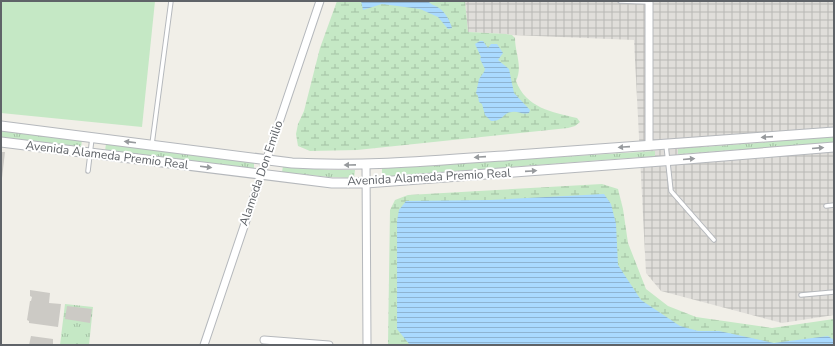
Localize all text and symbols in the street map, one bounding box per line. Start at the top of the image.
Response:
street label: Alameda Don Emilio [235,118,287,228]
one-way arrow [761,134,773,141]
street label: Avenida Alameda Premio Real [25,137,190,173]
one-way arrow [124,139,136,145]
one-way arrow [618,144,630,151]
one-way arrow [812,144,824,151]
one-way arrow [474,154,486,161]
one-way arrow [683,156,695,162]
one-way arrow [343,162,356,168]
one-way arrow [200,164,213,170]
street label: Avenida Alameda Premio Real [347,165,512,189]
one-way arrow [525,167,537,174]

